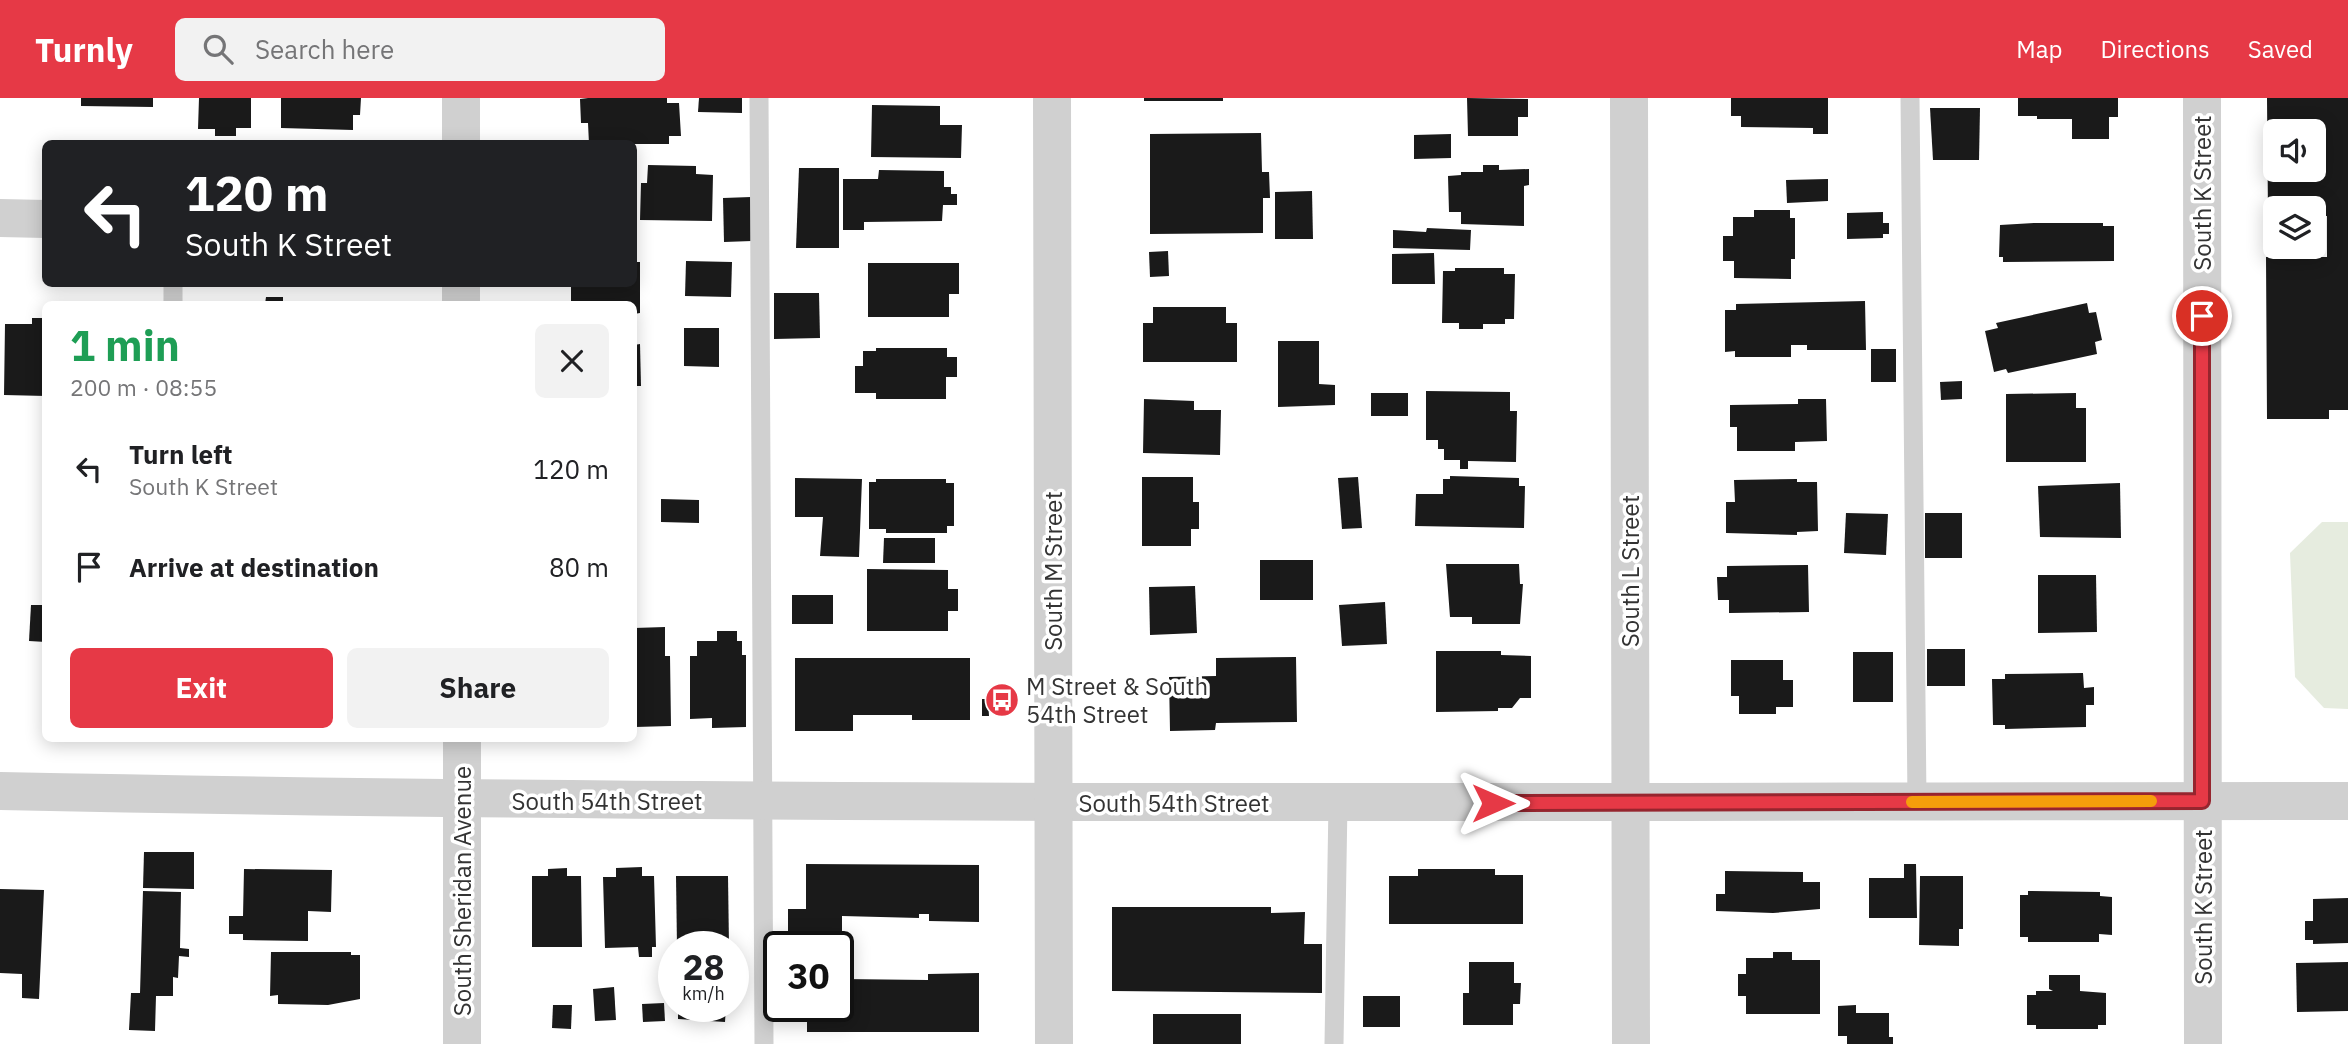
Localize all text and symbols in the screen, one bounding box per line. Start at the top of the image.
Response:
search box [175,18,665,81]
text: Turnly [35,28,133,71]
icon: search [199,30,237,68]
text: Search here [255,32,394,66]
text: Map [2016,33,2062,65]
text: Directions [2100,33,2210,65]
text: Saved [2248,33,2313,65]
street label: South K Street [2186,115,2218,271]
map controls [2263,119,2326,259]
button: sound [2263,119,2326,182]
text: 120 m [185,161,329,224]
icon: left [70,168,161,259]
button: layers [2263,196,2326,259]
text: South K Street [185,223,392,265]
pin [2172,286,2232,346]
icon: arrive [2183,297,2221,335]
text: 1 min [70,318,180,373]
button: close [535,324,609,398]
text: 200 m · 08:55 [70,372,217,402]
text: Turn left [129,437,232,471]
icon: left [70,450,108,488]
text: 120 m [533,452,609,486]
text: South K Street [129,471,278,501]
street label: South M Street [1037,491,1069,651]
street label: South L Street [1614,495,1646,647]
icon: arrive [70,548,108,586]
text: Arrive at destination [129,550,379,584]
text: 80 m [549,550,609,584]
button: Exit [70,648,333,728]
button: Share [347,648,609,728]
place label: M Street & South 54th Street [1026,670,1208,730]
bus stop icon: M Street & South 54th Street [983,681,1021,719]
street label: South Sheridan Avenue [446,766,478,1016]
position arrow [1456,766,1530,840]
street label: South 54th Street [511,785,703,817]
street label: South 54th Street [1078,787,1270,819]
street label: South K Street [2187,829,2219,985]
speed limit sign: 30 [763,931,854,1022]
text: 28 [682,944,725,990]
text: km/h [682,982,725,1005]

